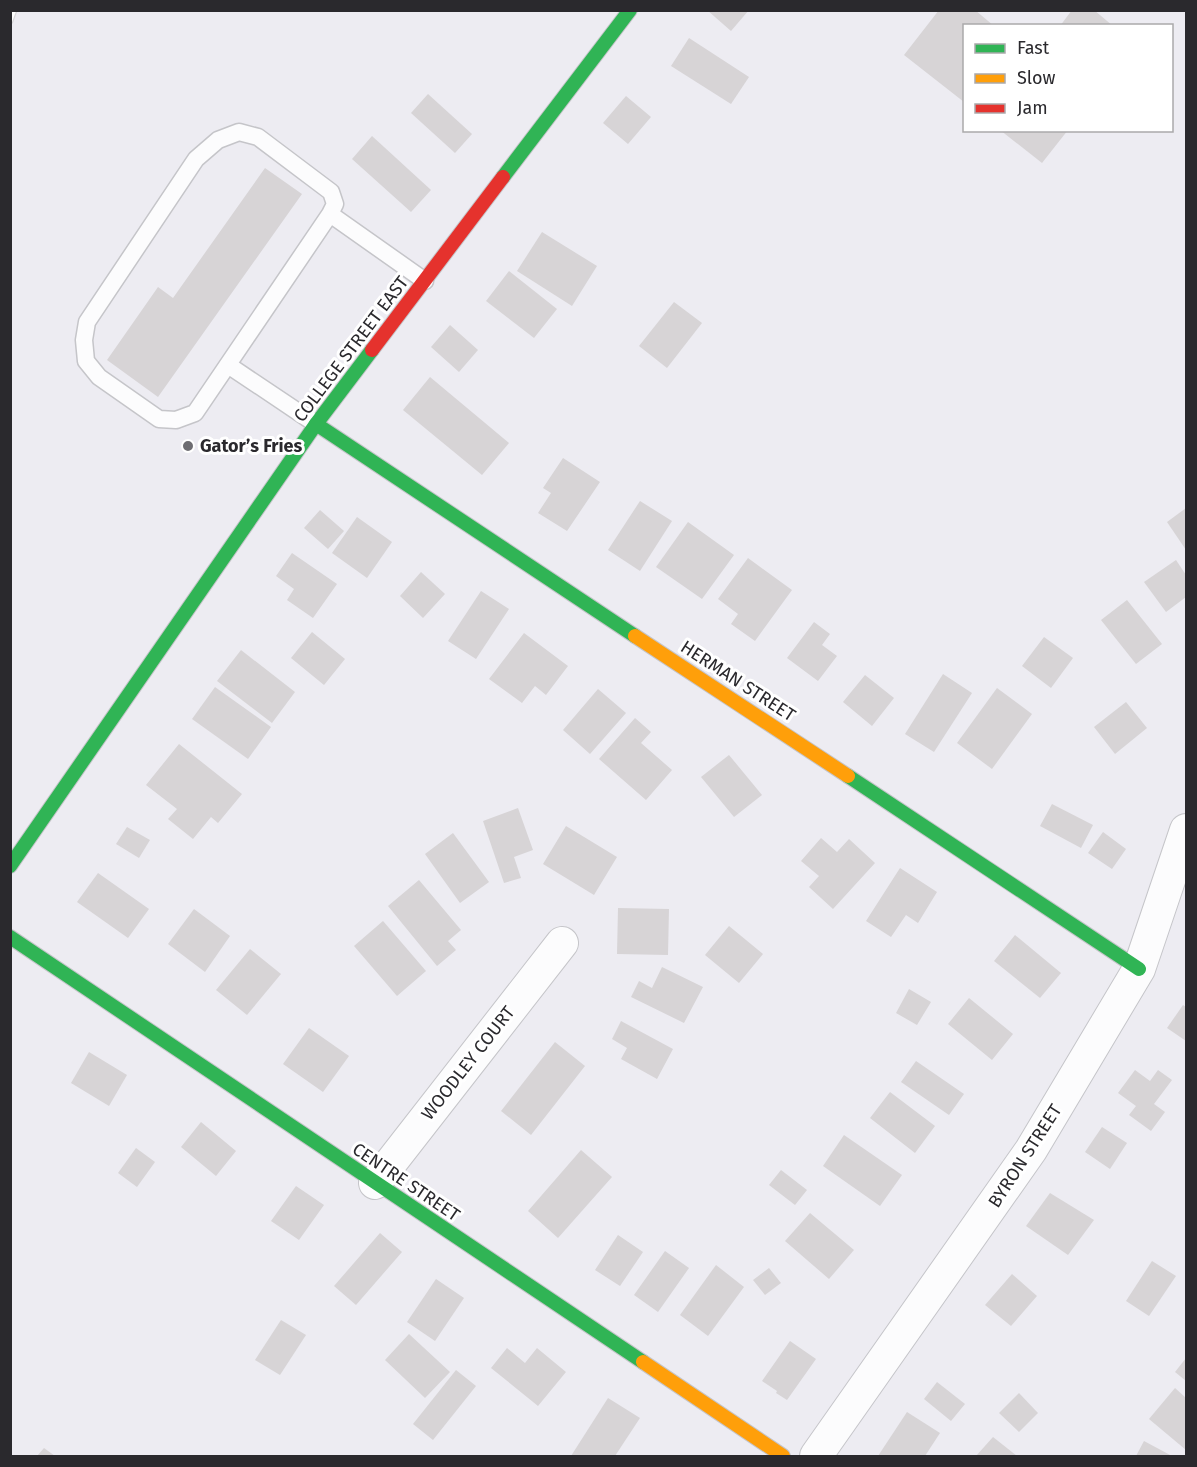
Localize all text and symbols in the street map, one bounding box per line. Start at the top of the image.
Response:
legend [963,24,1173,132]
text: Fast [1017,37,1050,59]
text: Slow [1017,67,1056,89]
text: Jam [1017,97,1048,119]
street label: COLLEGE STREET EAST [289,271,413,426]
place label: Gator’s Fries [200,435,302,457]
marker: Gator’s Fries [181,439,195,453]
street label: HERMAN STREET [677,636,800,727]
street label: WOODLEY COURT [417,1001,520,1124]
street label: BYRON STREET [983,1100,1067,1212]
street label: CENTRE STREET [348,1138,464,1226]

